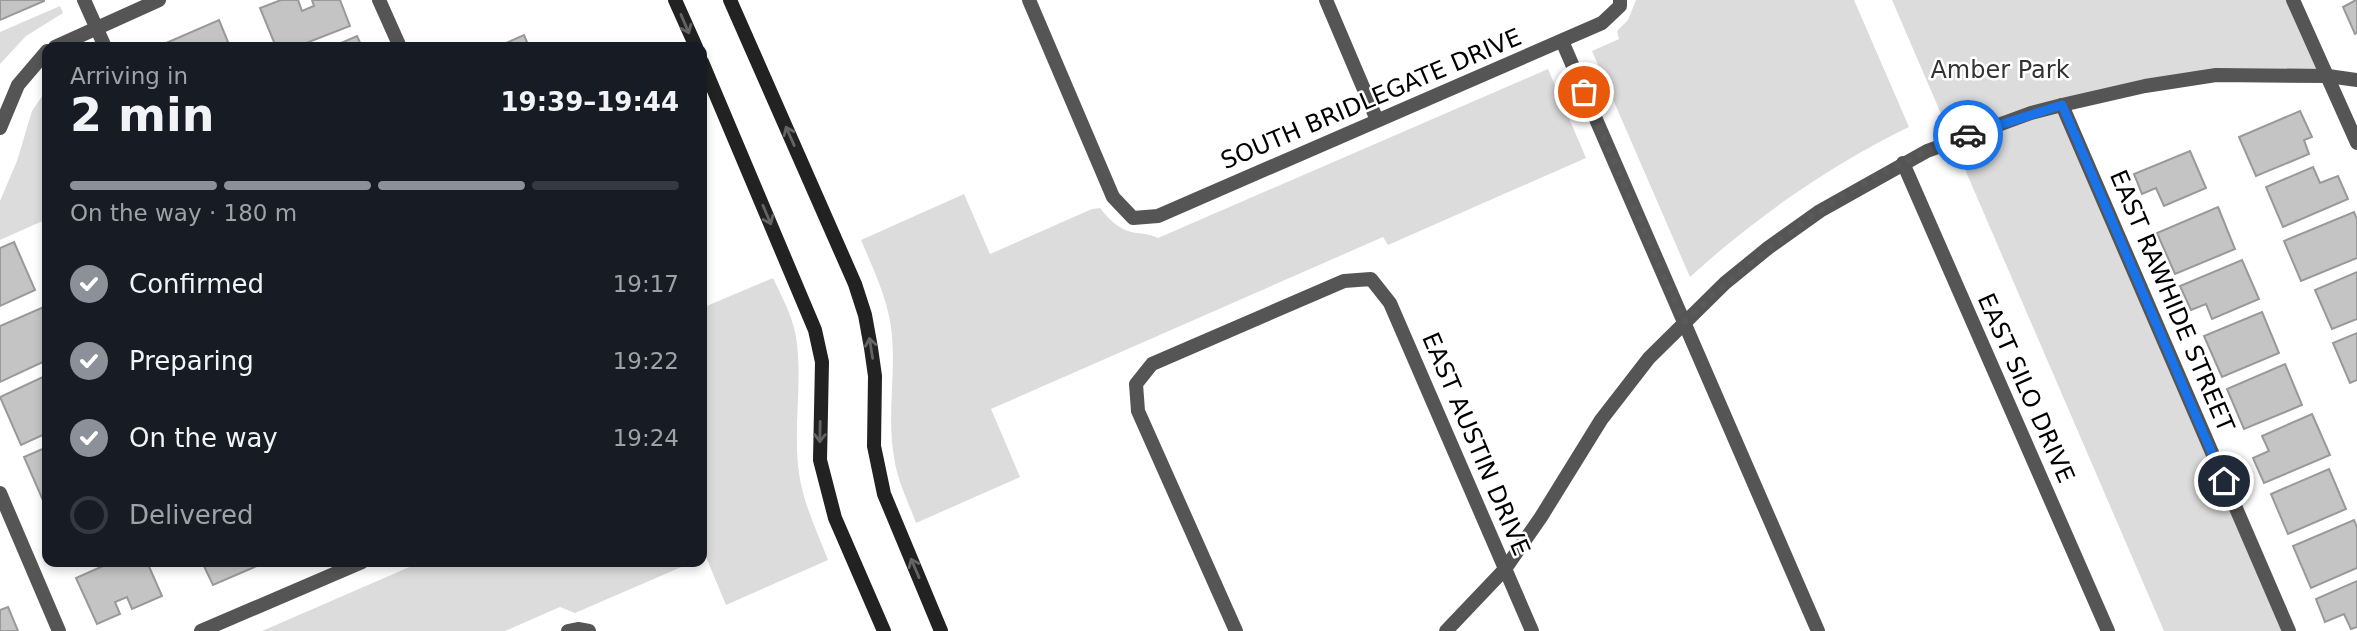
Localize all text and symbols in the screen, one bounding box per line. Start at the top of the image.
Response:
one-way arrow [680,12,693,34]
street label: SOUTH BRIDLEGATE DRIVE [1217,23,1525,175]
park label: Amber Park [1930,56,2070,84]
pin [1554,62,1614,122]
text: Arriving in [70,63,188,89]
icon: bag [1565,73,1603,111]
text: 19:39–19:44 [500,87,679,117]
text: 2 min [70,88,214,142]
courier [1933,100,2003,170]
icon: car [1949,116,1987,154]
one-way arrow [783,126,796,148]
street label: EAST RAWHIDE STREET [2104,166,2240,436]
text: On the way · 180 m [70,200,297,226]
one-way arrow [761,203,774,225]
icon: check [70,265,108,303]
text: Confirmed [129,269,264,299]
text: 19:17 [613,271,679,297]
street label: EAST SILO DRIVE [1972,289,2080,487]
street label: EAST AUSTIN DRIVE [1416,328,1536,560]
one-way arrow [864,337,877,360]
icon: check [70,342,108,380]
text: Preparing [129,346,254,376]
text: 19:22 [613,348,679,374]
icon: check [70,419,108,457]
one-way arrow [814,420,827,443]
text: On the way [129,423,278,453]
text: 19:24 [613,425,679,451]
pin [2194,451,2254,511]
icon: home [2205,462,2243,500]
text: Delivered [129,500,253,530]
one-way arrow [908,558,921,579]

